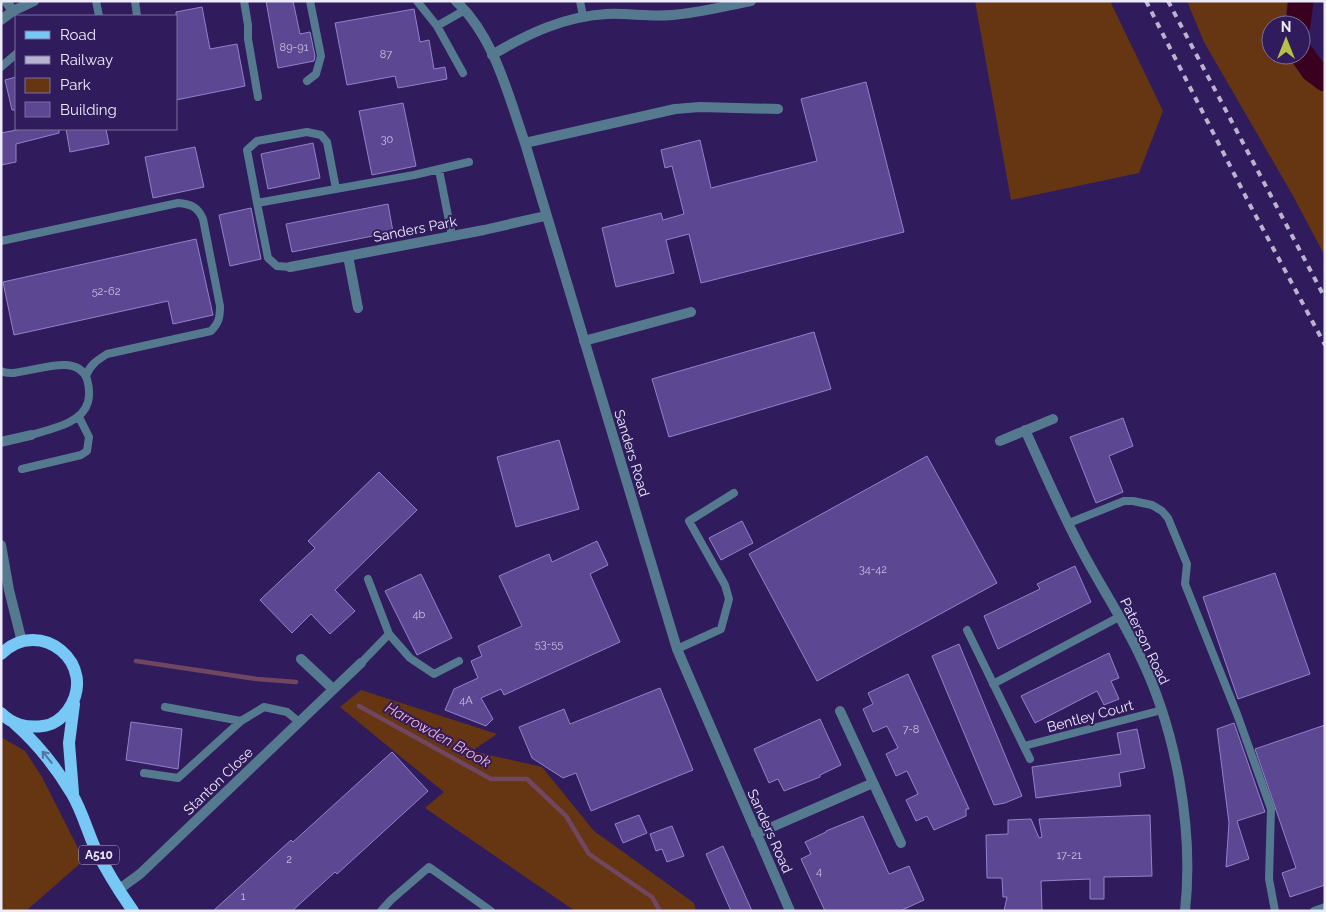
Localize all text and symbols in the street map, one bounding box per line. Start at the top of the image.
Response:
legend [15,15,178,130]
north arrow [1261,15,1311,65]
text: N [1281,19,1291,35]
text: Road [60,26,96,44]
house number: 89-91 [280,41,309,54]
house number: 87 [380,48,392,61]
text: Railway [60,51,113,69]
text: Park [60,76,91,94]
text: Building [60,101,117,119]
house number: 30 [381,133,394,146]
street label: Sanders Park [372,213,459,245]
house number: 52-62 [92,285,121,298]
street label: Sanders Road [611,408,653,498]
house number: 34-42 [859,563,887,576]
street label: Paterson Road [1117,595,1173,687]
house number: 4b [413,608,426,621]
house number: 53-55 [535,638,563,651]
house number: 4A [459,694,473,707]
street label: Bentley Court [1045,697,1135,735]
water label: Harrowden Brook [382,699,494,771]
house number: 7-8 [903,723,919,736]
street label: Stanton Close [180,744,256,818]
one-way arrow [41,750,52,763]
street label: Sanders Road [744,787,796,875]
road number: A510 [79,846,119,864]
house number: 17-21 [1056,849,1082,862]
house number: 2 [286,853,292,866]
house number: 4 [816,865,822,878]
house number: 1 [241,890,246,903]

